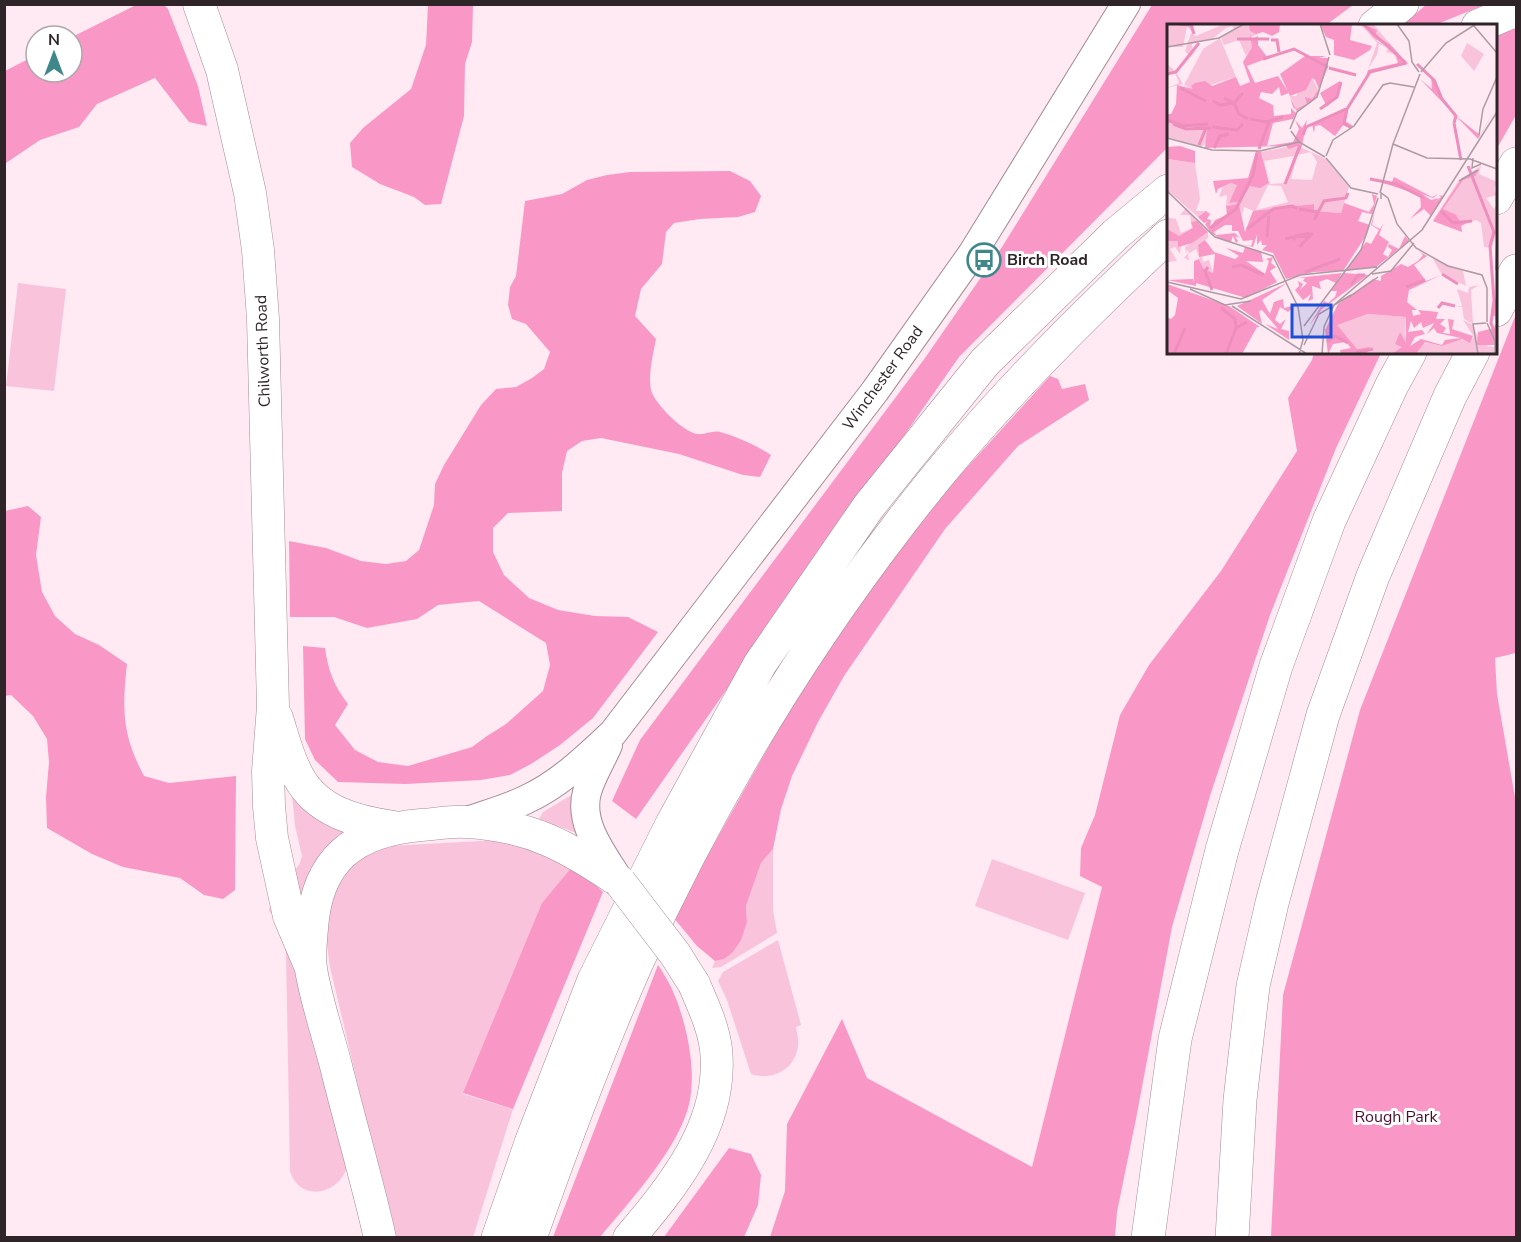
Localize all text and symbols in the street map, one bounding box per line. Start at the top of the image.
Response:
north arrow [24,24,84,84]
inset map [1167,24,1497,354]
text: N [48,29,60,51]
bus stop icon: Birch Road [966,242,1002,278]
place label: Birch Road [1007,249,1088,271]
street label: Chilworth Road [250,294,276,408]
street label: Winchester Road [838,321,928,435]
park label: Rough Park [1355,1106,1438,1128]

